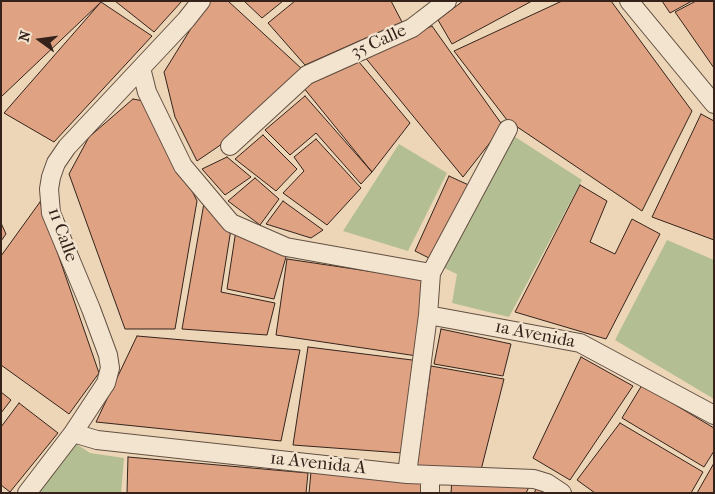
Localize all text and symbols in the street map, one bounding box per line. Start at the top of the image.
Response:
north arrow [15,15,65,65]
street label: 35 Calle [348,20,410,64]
text: N [15,29,34,43]
street label: 11 Calle [42,205,82,265]
street label: 1a Avenida [493,317,577,353]
street label: 1a Avenida A [269,448,367,480]

